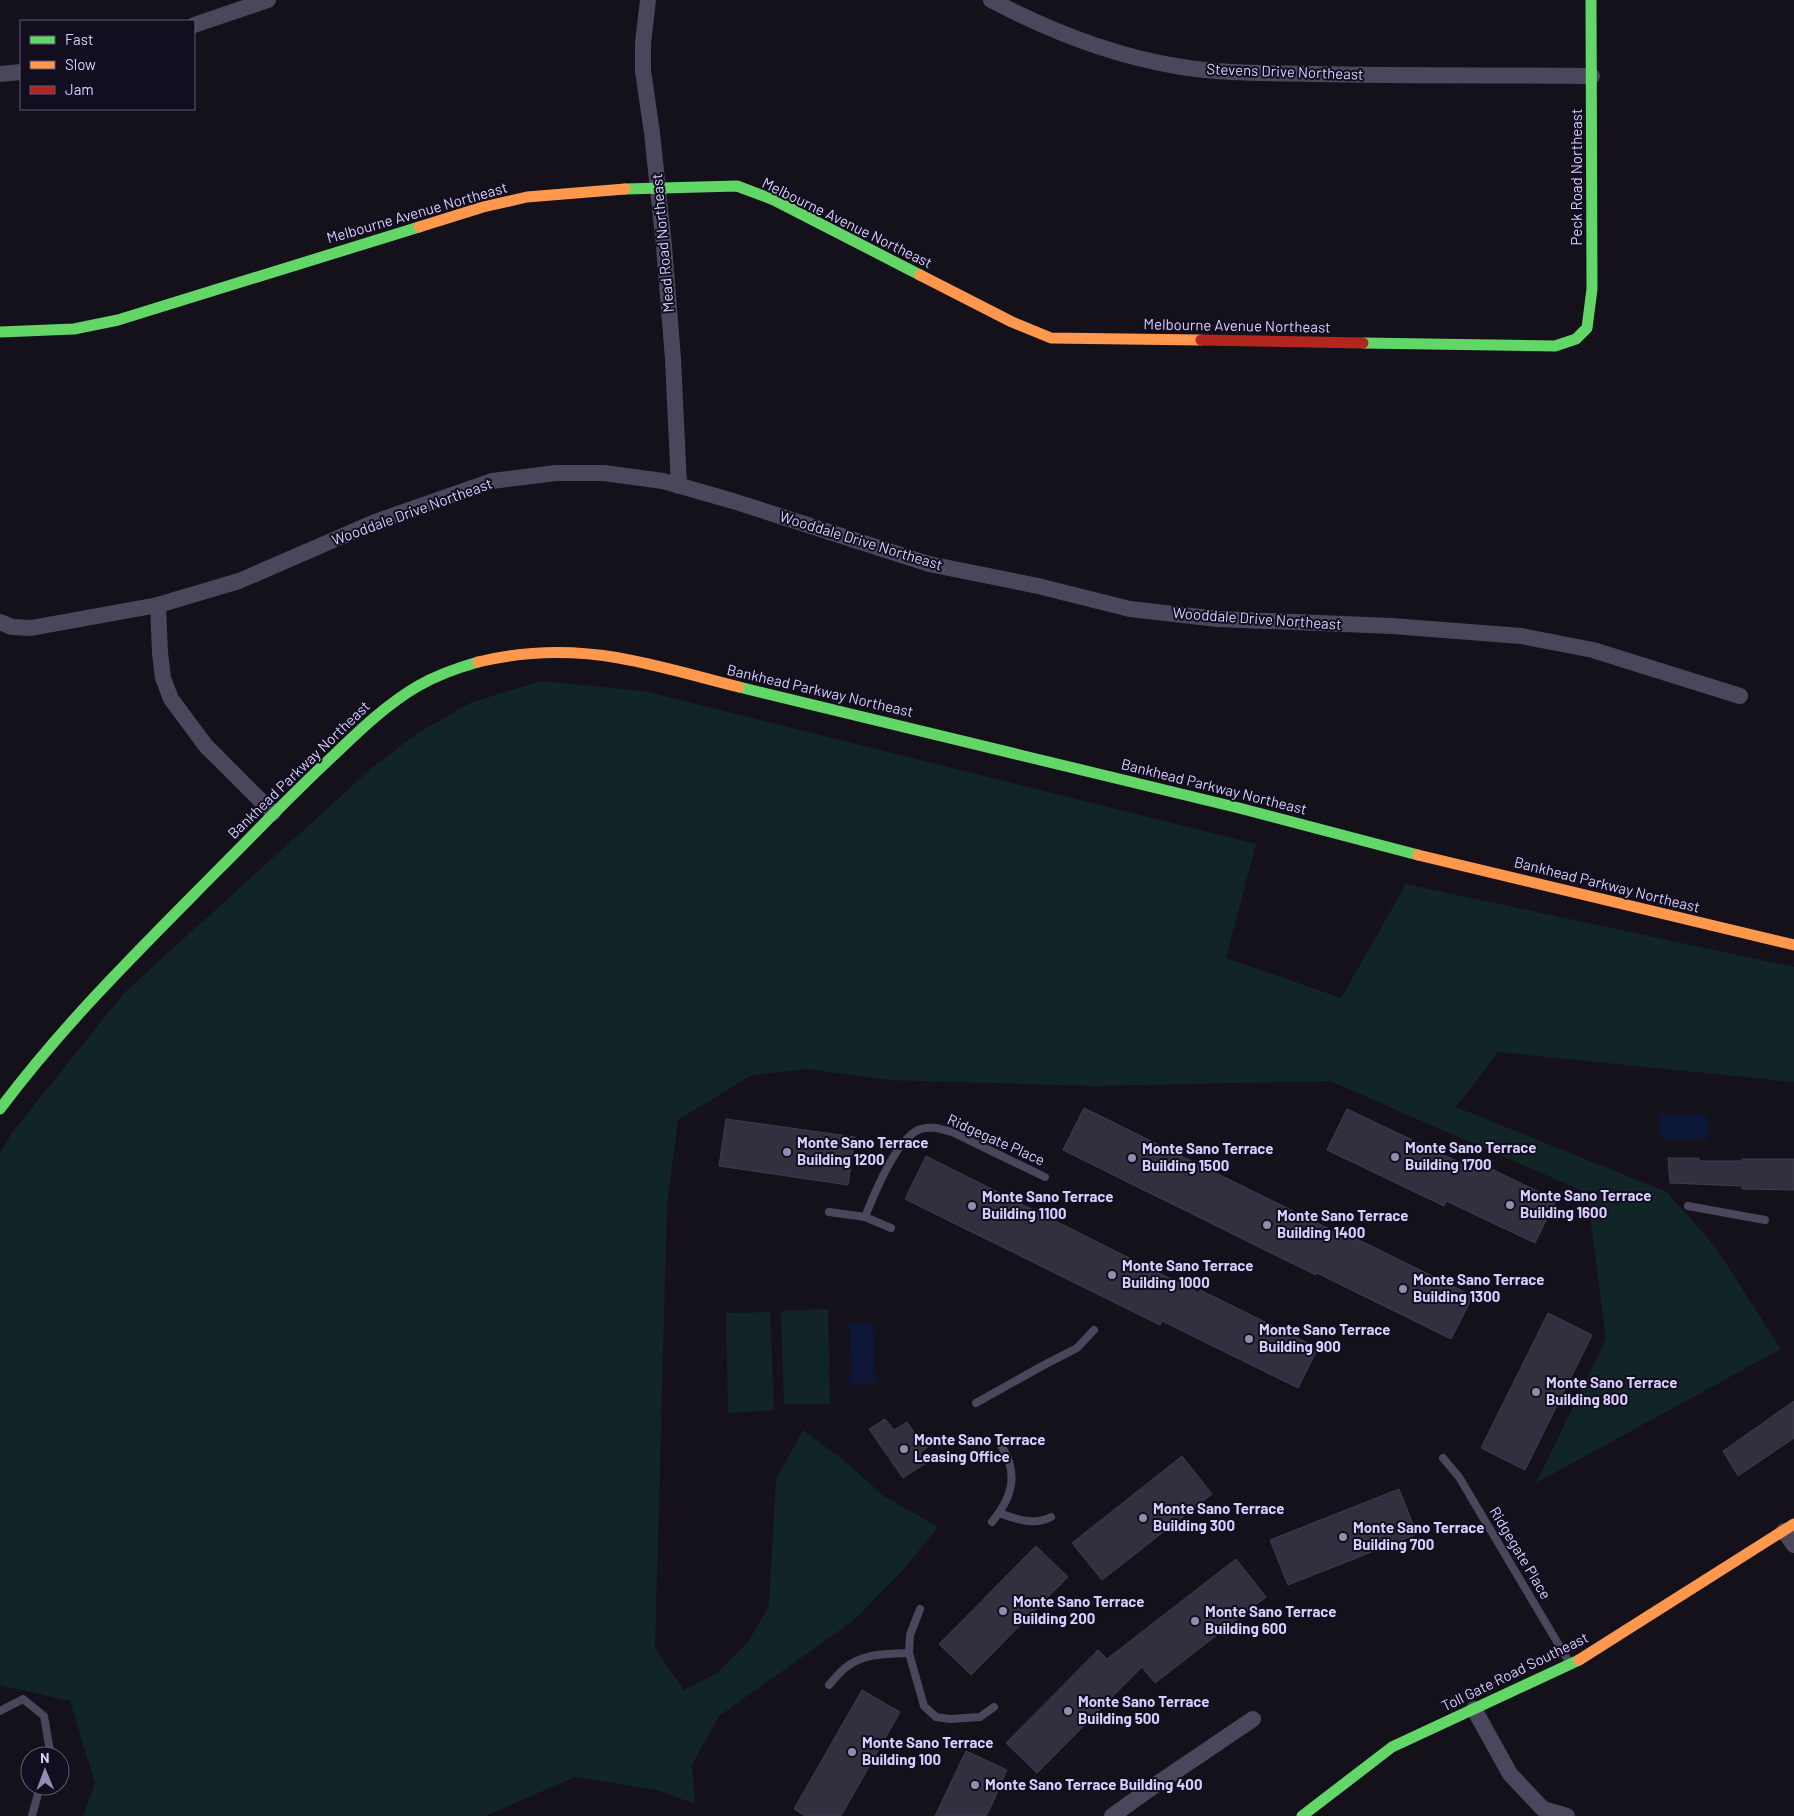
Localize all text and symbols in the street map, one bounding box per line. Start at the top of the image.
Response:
legend [20,20,195,110]
text: Fast [65,30,93,48]
text: Slow [65,55,96,73]
street label: Stevens Drive Northeast [1206,59,1364,83]
text: Jam [65,80,94,98]
street label: Peck Road Northeast [1567,109,1585,245]
street label: Mead Road Northeast [647,173,677,313]
street label: Melbourne Avenue Northeast [759,173,936,271]
street label: Melbourne Avenue Northeast [324,178,509,246]
street label: Melbourne Avenue Northeast [1143,314,1331,336]
street label: Wooddale Drive Northeast [329,474,494,548]
street label: Wooddale Drive Northeast [778,507,945,573]
street label: Wooddale Drive Northeast [1172,603,1342,633]
street label: Bankhead Parkway Northeast [725,660,915,720]
street label: Bankhead Parkway Northeast [223,697,373,842]
street label: Bankhead Parkway Northeast [1120,754,1309,818]
street label: Bankhead Parkway Northeast [1513,852,1702,916]
street label: Ridgegate Place [945,1110,1048,1169]
place label: Monte Sano Terrace Building 1200 [797,1133,929,1168]
place label: Monte Sano Terrace Building 1700 [1405,1138,1537,1173]
place label: Monte Sano Terrace Building 1500 [1142,1139,1274,1174]
marker: Monte Sano Terrace Building 1200 [781,1146,793,1158]
marker: Monte Sano Terrace Building 1700 [1389,1151,1401,1163]
marker: Monte Sano Terrace Building 1500 [1126,1152,1138,1164]
place label: Monte Sano Terrace Building 1600 [1520,1186,1652,1221]
place label: Monte Sano Terrace Building 1100 [982,1187,1114,1222]
marker: Monte Sano Terrace Building 1600 [1504,1199,1516,1211]
marker: Monte Sano Terrace Building 1100 [966,1200,978,1212]
place label: Monte Sano Terrace Building 1400 [1277,1206,1409,1241]
marker: Monte Sano Terrace Building 1400 [1261,1219,1273,1231]
place label: Monte Sano Terrace Building 1000 [1122,1256,1254,1291]
marker: Monte Sano Terrace Building 1000 [1106,1269,1118,1281]
place label: Monte Sano Terrace Building 1300 [1413,1270,1545,1305]
marker: Monte Sano Terrace Building 1300 [1397,1283,1409,1295]
place label: Monte Sano Terrace Building 900 [1259,1320,1391,1355]
marker: Monte Sano Terrace Building 900 [1243,1333,1255,1345]
place label: Monte Sano Terrace Building 800 [1546,1373,1678,1408]
marker: Monte Sano Terrace Building 800 [1530,1386,1542,1398]
place label: Monte Sano Terrace Leasing Office [914,1430,1046,1465]
marker: Monte Sano Terrace Leasing Office [898,1443,910,1455]
place label: Monte Sano Terrace Building 300 [1153,1499,1285,1534]
street label: Ridgegate Place [1486,1503,1556,1602]
marker: Monte Sano Terrace Building 300 [1137,1512,1149,1524]
place label: Monte Sano Terrace Building 700 [1353,1518,1485,1553]
marker: Monte Sano Terrace Building 700 [1337,1531,1349,1543]
place label: Monte Sano Terrace Building 200 [1013,1592,1145,1627]
place label: Monte Sano Terrace Building 600 [1205,1602,1337,1637]
marker: Monte Sano Terrace Building 200 [997,1605,1009,1617]
marker: Monte Sano Terrace Building 600 [1189,1615,1201,1627]
street label: Toll Gate Road Southeast [1438,1628,1591,1715]
place label: Monte Sano Terrace Building 500 [1078,1692,1210,1727]
marker: Monte Sano Terrace Building 500 [1062,1705,1074,1717]
place label: Monte Sano Terrace Building 100 [862,1733,994,1768]
north arrow [20,1746,70,1796]
marker: Monte Sano Terrace Building 100 [846,1746,858,1758]
text: N [40,1749,50,1766]
place label: Monte Sano Terrace Building 400 [985,1775,1202,1793]
marker: Monte Sano Terrace Building 400 [969,1779,981,1791]

